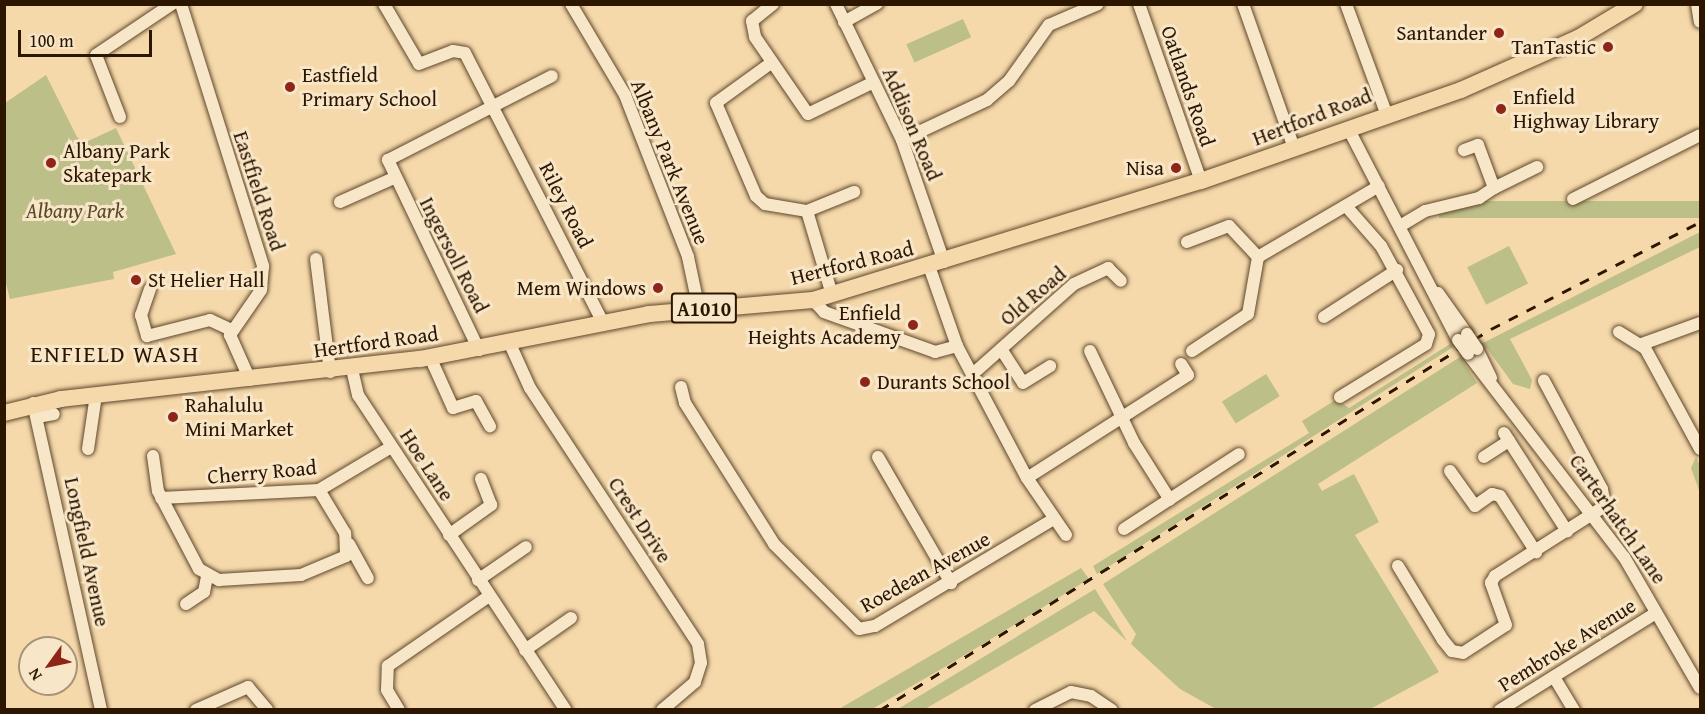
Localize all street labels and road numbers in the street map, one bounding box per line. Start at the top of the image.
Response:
street label: Oatlands Road [1156,22,1220,150]
street label: Addison Road [877,64,947,184]
street label: Albany Park Avenue [625,76,715,248]
street label: Hertford Road [1249,83,1375,151]
street label: Eastfield Road [228,128,290,254]
street label: Riley Road [534,158,598,252]
street label: Ingersoll Road [414,193,494,317]
street label: Hertford Road [788,236,916,290]
street label: Old Road [995,261,1071,331]
road number: A1010 [670,291,738,325]
street label: Hertford Road [312,321,440,363]
street label: Hoe Lane [394,424,460,506]
street label: Carterhatch Lane [1564,449,1672,589]
street label: Cherry Road [206,455,318,489]
street label: Crest Drive [603,472,677,568]
street label: Longfield Avenue [59,475,115,629]
street label: Roedean Avenue [856,526,994,618]
street label: Pembroke Avenue [1494,593,1640,697]

